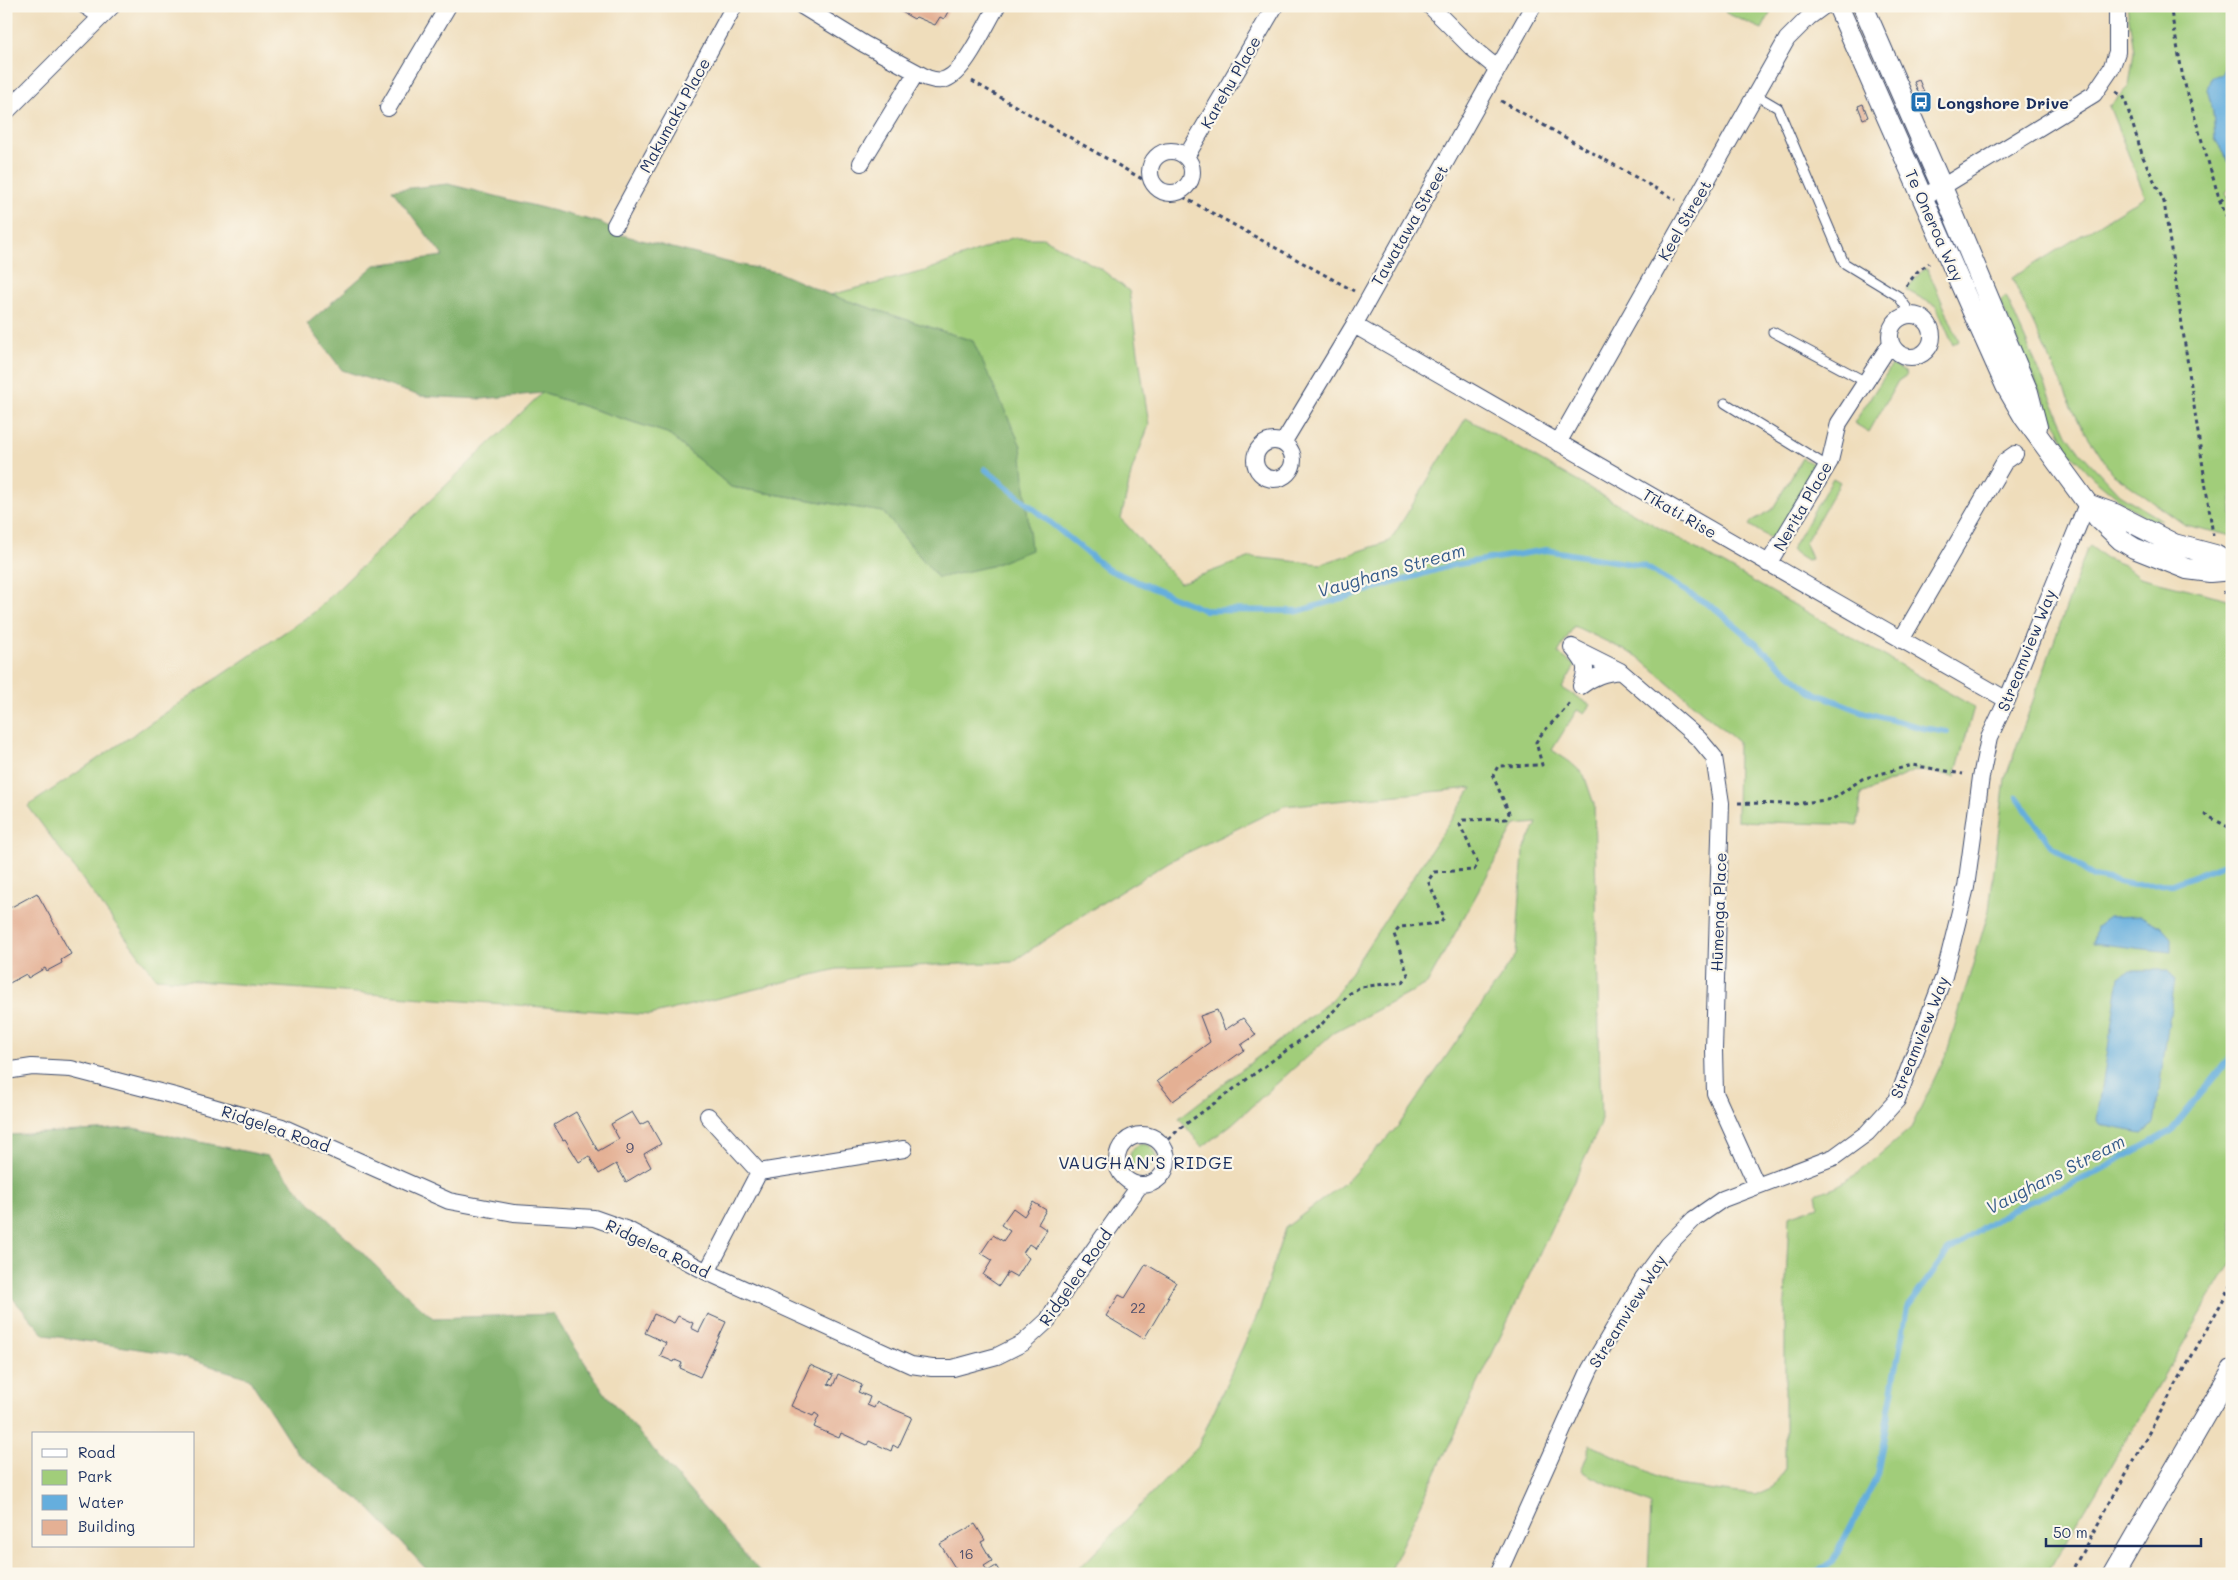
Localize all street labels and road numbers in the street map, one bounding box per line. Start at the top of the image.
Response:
street label: Karehu Place [1195,32,1265,132]
street label: Makumaku Place [634,54,714,176]
street label: Tawatawa Street [1366,161,1452,289]
street label: Te Oneroa Way [1901,166,1969,284]
street label: Keel Street [1653,176,1715,264]
street label: Nerita Place [1768,458,1836,554]
street label: Tīkati Rise [1639,483,1721,543]
street label: Streamview Way [1992,586,2060,714]
street label: Hūmenga Place [1705,852,1731,972]
street label: Streamview Way [1885,973,1953,1101]
street label: Ridgelea Road [219,1100,333,1156]
street label: Ridgelea Road [602,1214,714,1282]
street label: Ridgelea Road [1034,1225,1116,1329]
street label: Streamview Way [1584,1250,1670,1372]

